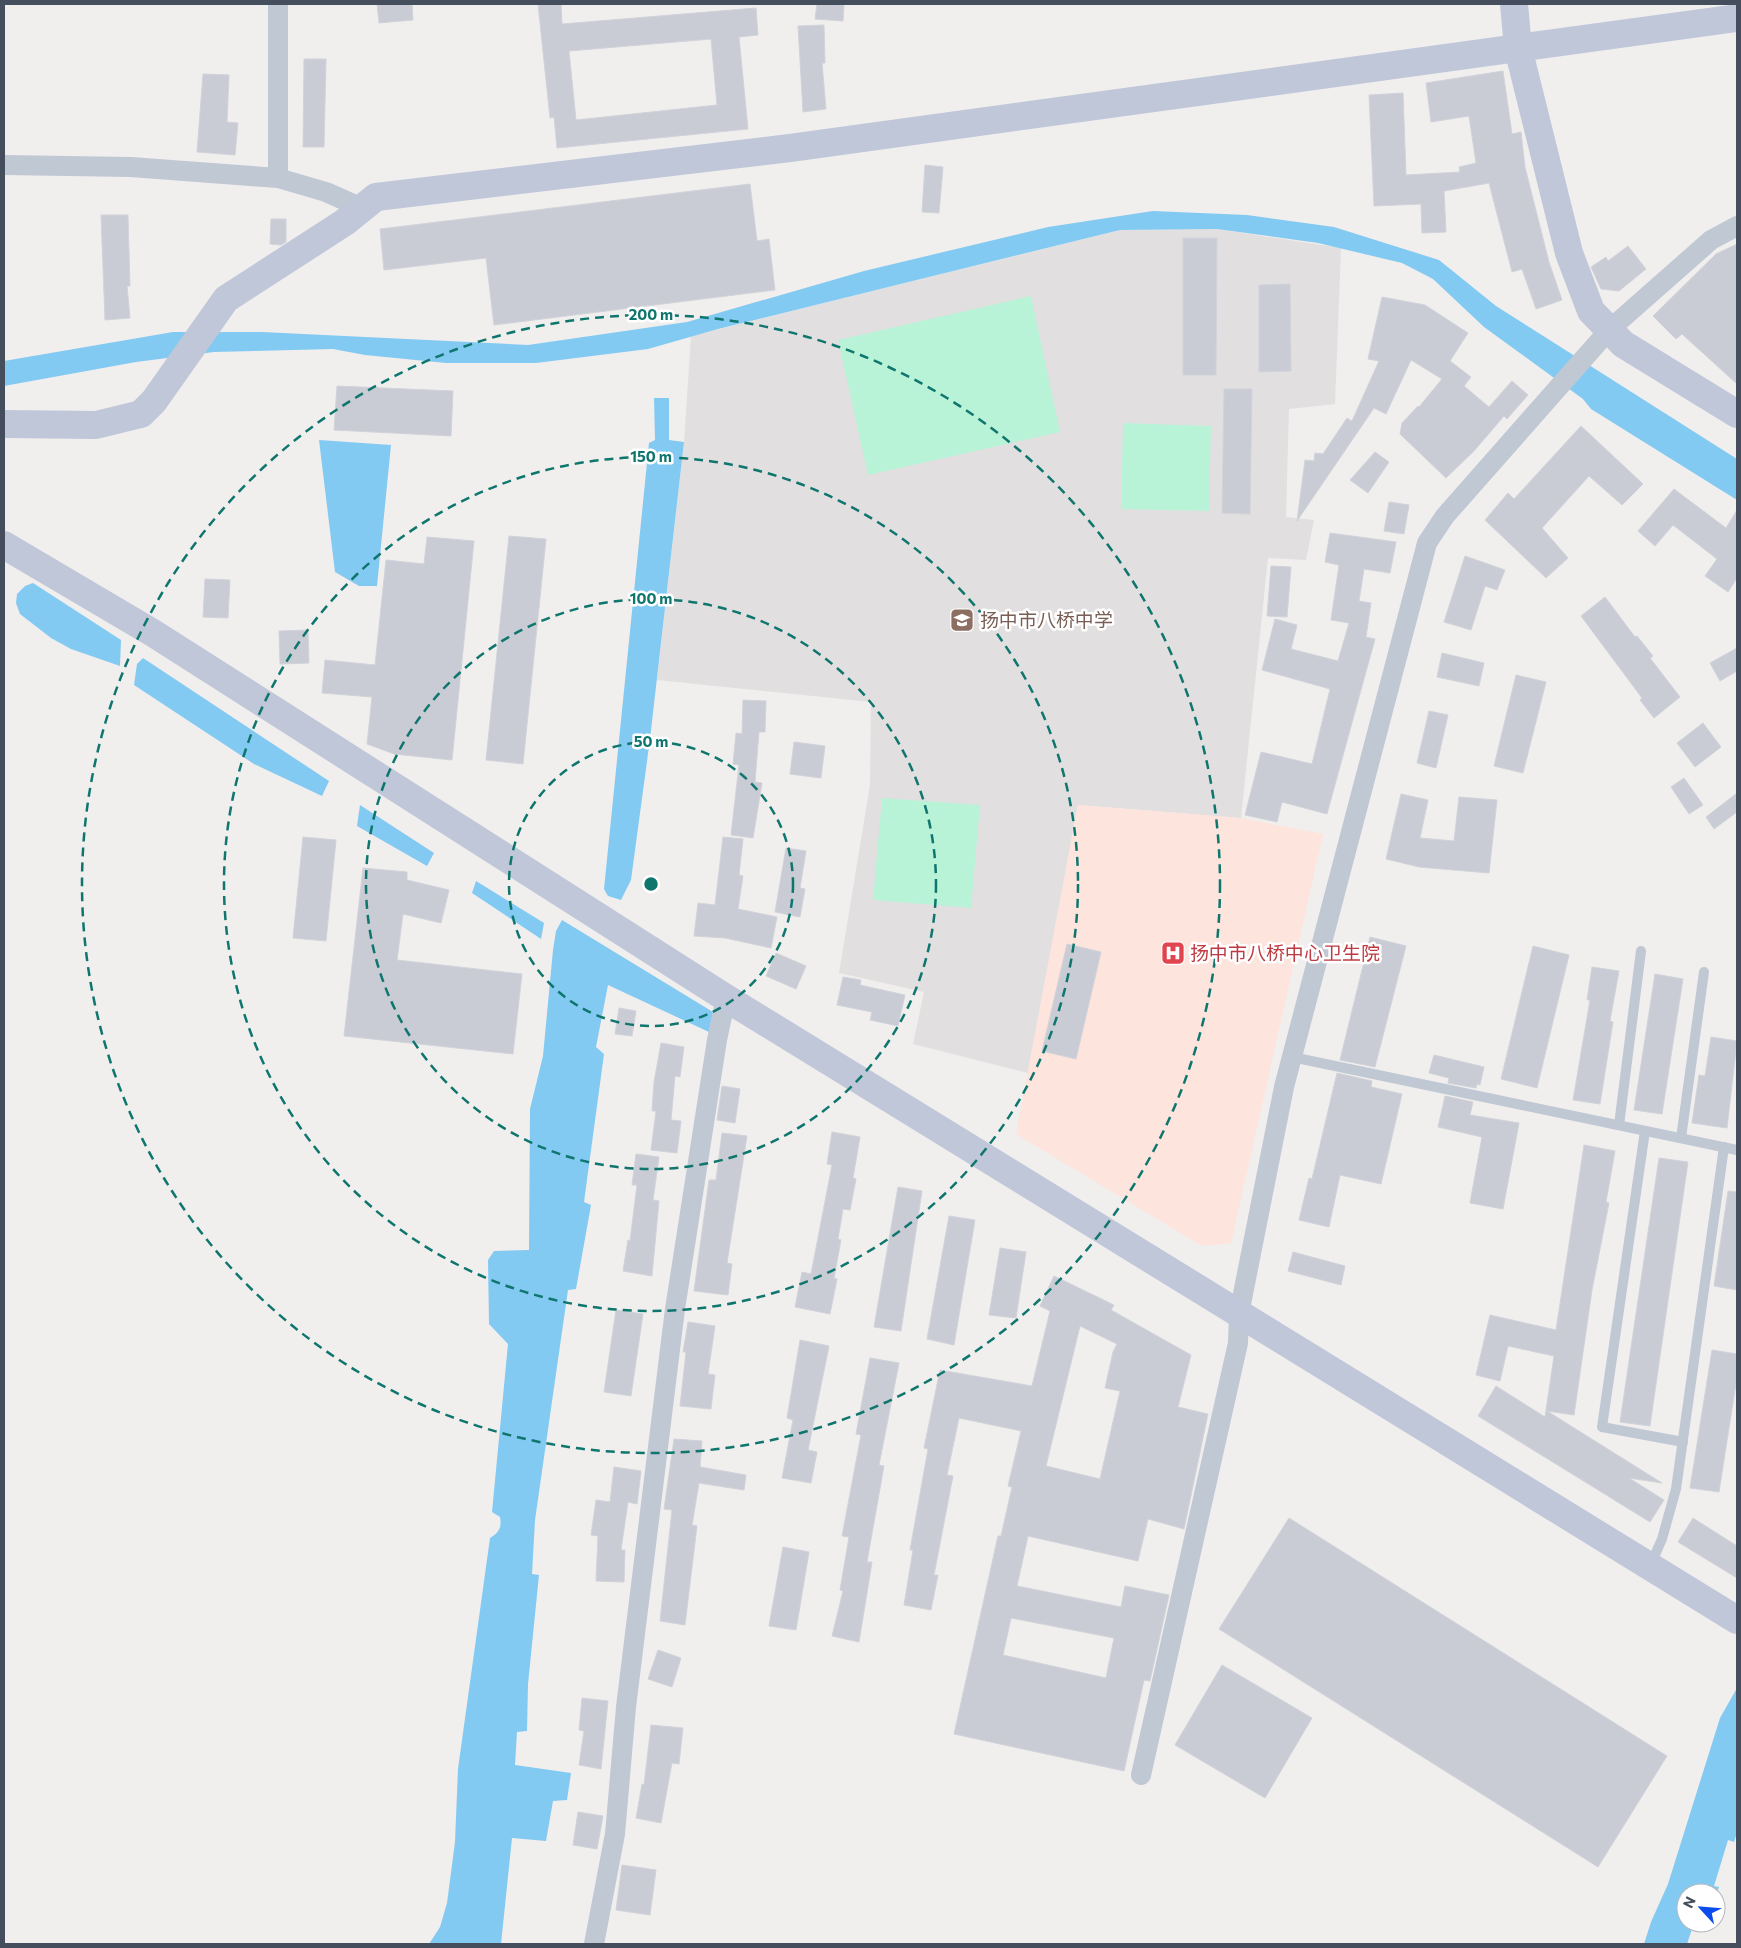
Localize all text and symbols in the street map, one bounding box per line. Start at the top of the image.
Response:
text: 200 m [629,305,673,323]
text: 150 m [630,447,672,465]
text: 100 m [630,589,672,607]
school or university icon: 扬中市八桥中学 [949,607,975,633]
place label: 扬中市八桥中学 [980,608,1113,631]
text: 50 m [634,732,668,750]
centre of rings [642,875,660,893]
hospital icon: 扬中市八桥中心卫生院 [1160,940,1186,966]
place label: 扬中市八桥中心卫生院 [1190,941,1380,964]
north arrow [1676,1883,1726,1933]
text: N [1679,1894,1699,1911]

